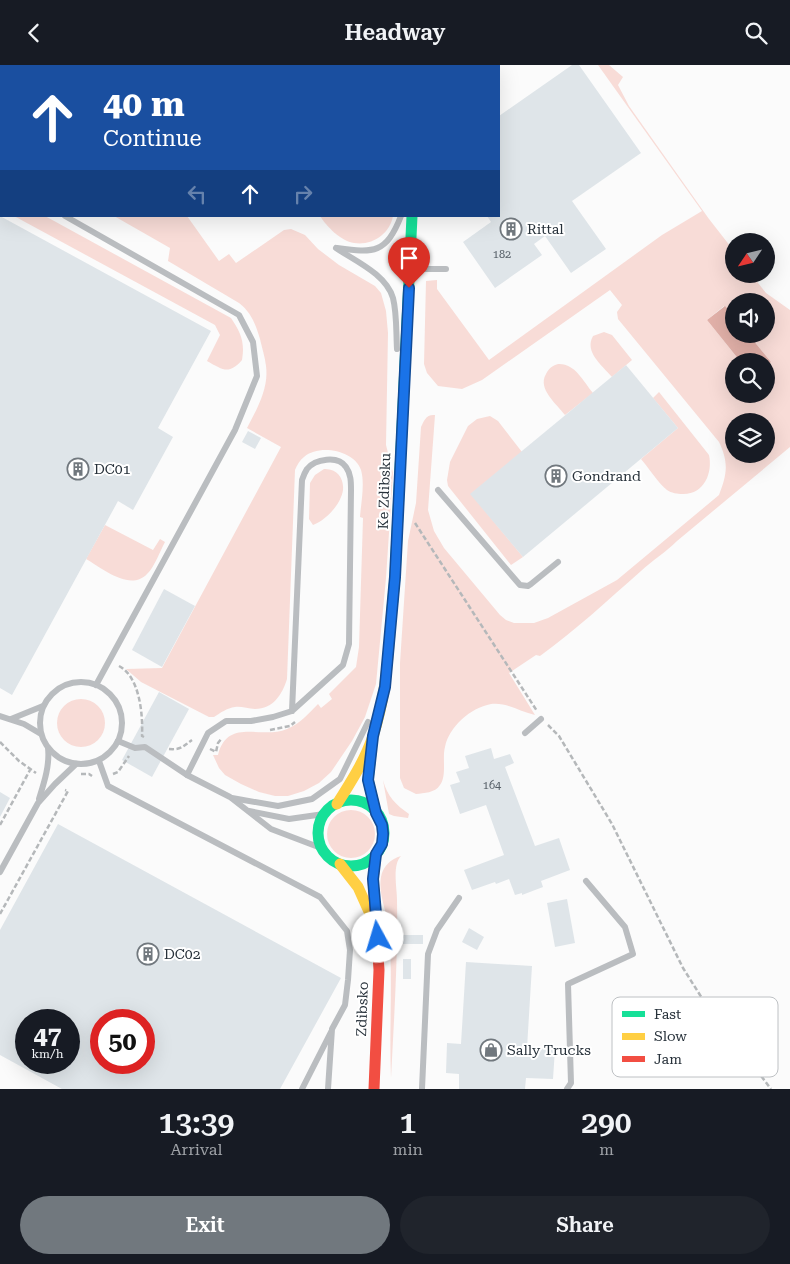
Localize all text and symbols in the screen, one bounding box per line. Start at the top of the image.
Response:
icon: back [20,19,48,47]
icon: search [742,19,770,47]
text: Headway [344,20,446,45]
text: 40 m [103,84,185,125]
icon: ahead [20,85,85,150]
text: Continue [103,126,202,151]
icon: left [183,180,211,208]
icon: ahead [236,180,264,208]
icon: right [289,180,317,208]
building icon: Rittal [499,217,523,241]
place label: Rittal [527,221,564,237]
north arrow [725,233,775,283]
map controls [725,233,775,463]
pin [388,237,430,288]
icon: arrive [395,244,423,272]
house number: 182 [493,248,511,261]
button: sound [725,293,775,343]
button: search [725,353,775,403]
button: layers [725,413,775,463]
street label: Ke Zdibsku [375,452,393,530]
building icon: DC01 [66,457,90,481]
place label: DC01 [94,461,131,477]
building icon: Gondrand [544,464,568,488]
place label: Gondrand [572,468,641,484]
house number: 164 [483,779,502,792]
position arrow [351,910,403,962]
building icon: DC02 [136,942,160,966]
place label: DC02 [164,946,201,962]
street label: Zdibsko [353,981,371,1037]
legend [612,997,778,1077]
text: Fast [654,1006,681,1022]
speed limit sign: 50 [90,1009,155,1074]
text: 47 [33,1021,62,1050]
text: Slow [654,1028,687,1044]
shop icon: Sally Trucks [479,1038,503,1062]
place label: Sally Trucks [507,1042,591,1058]
text: km/h [31,1047,64,1061]
text: Jam [654,1051,682,1067]
text: 13:39 [158,1105,234,1140]
text: 1 [399,1105,416,1140]
text: 290 [581,1105,632,1140]
text: Arrival [170,1140,222,1159]
text: min [393,1140,423,1159]
text: m [599,1140,614,1159]
button: Exit [20,1196,390,1254]
button: Share [400,1196,770,1254]

